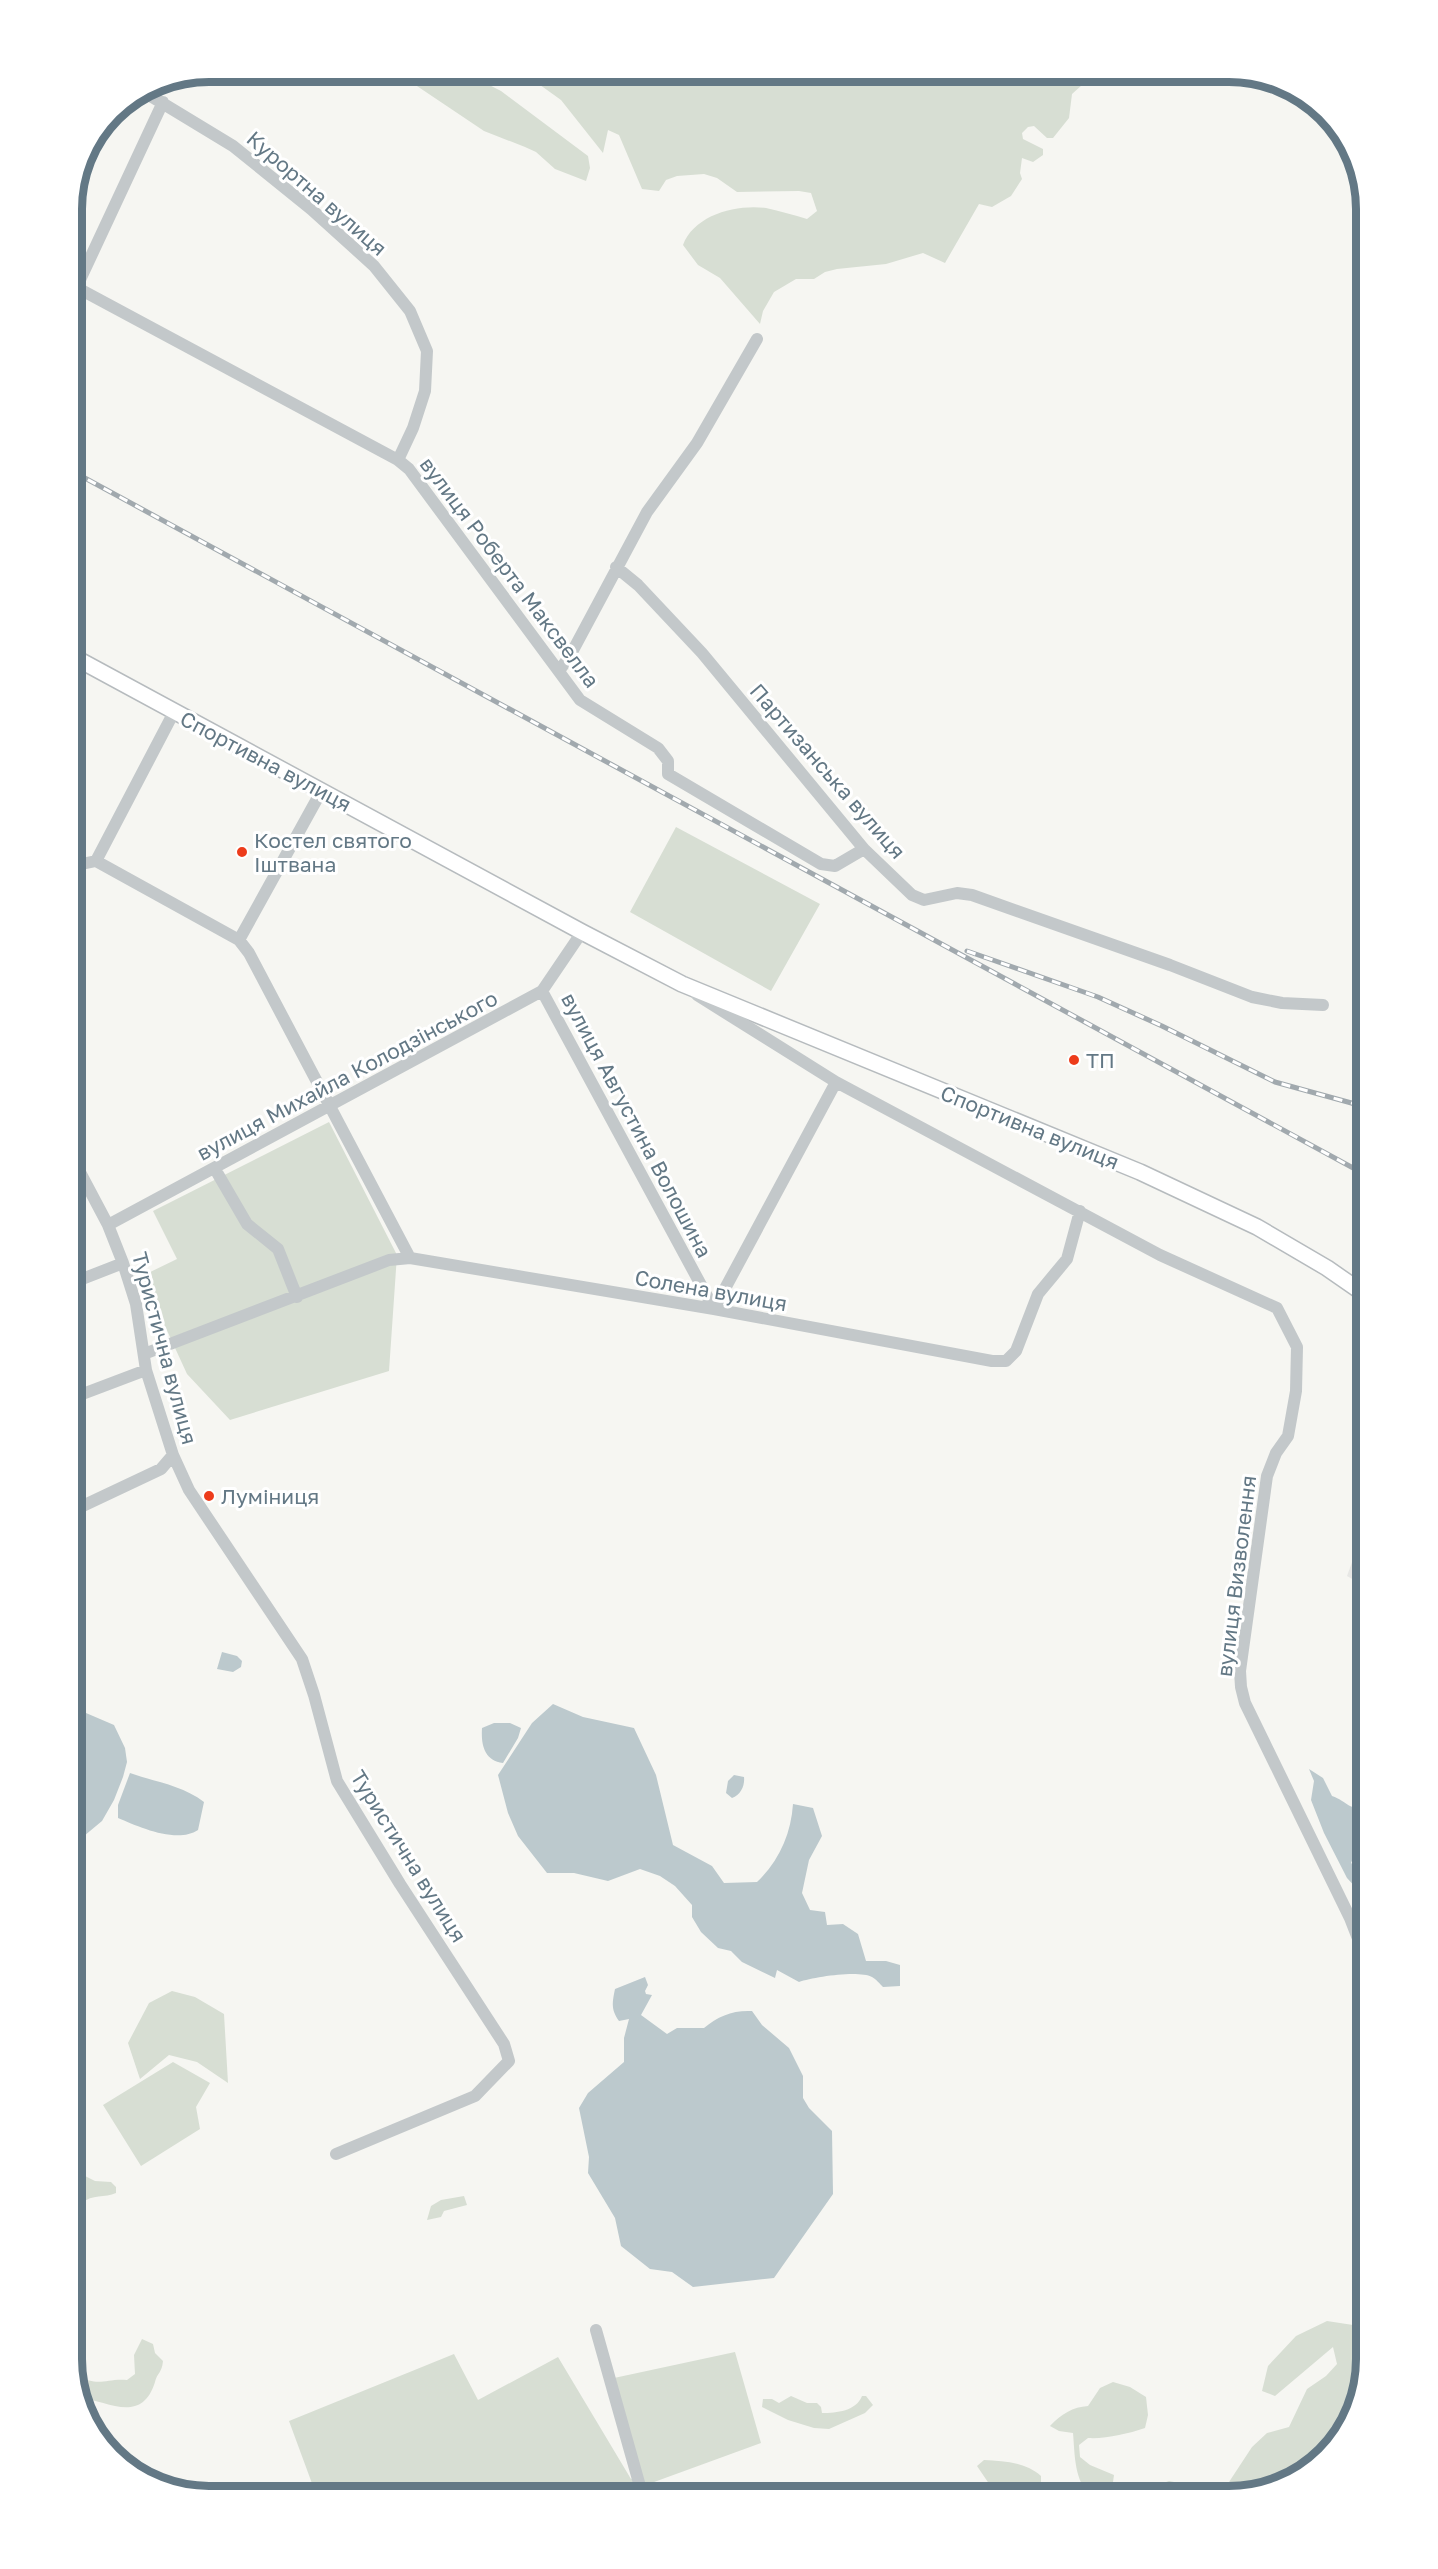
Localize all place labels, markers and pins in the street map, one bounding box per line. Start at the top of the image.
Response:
place label: Костел святого Іштвана [254,827,412,877]
marker: Костел святого Іштвана [235,845,249,859]
place label: ТП [1086,1047,1115,1073]
marker: ТП [1067,1053,1081,1067]
place label: Луміниця [221,1483,319,1509]
marker: Луміниця [202,1489,216,1503]

